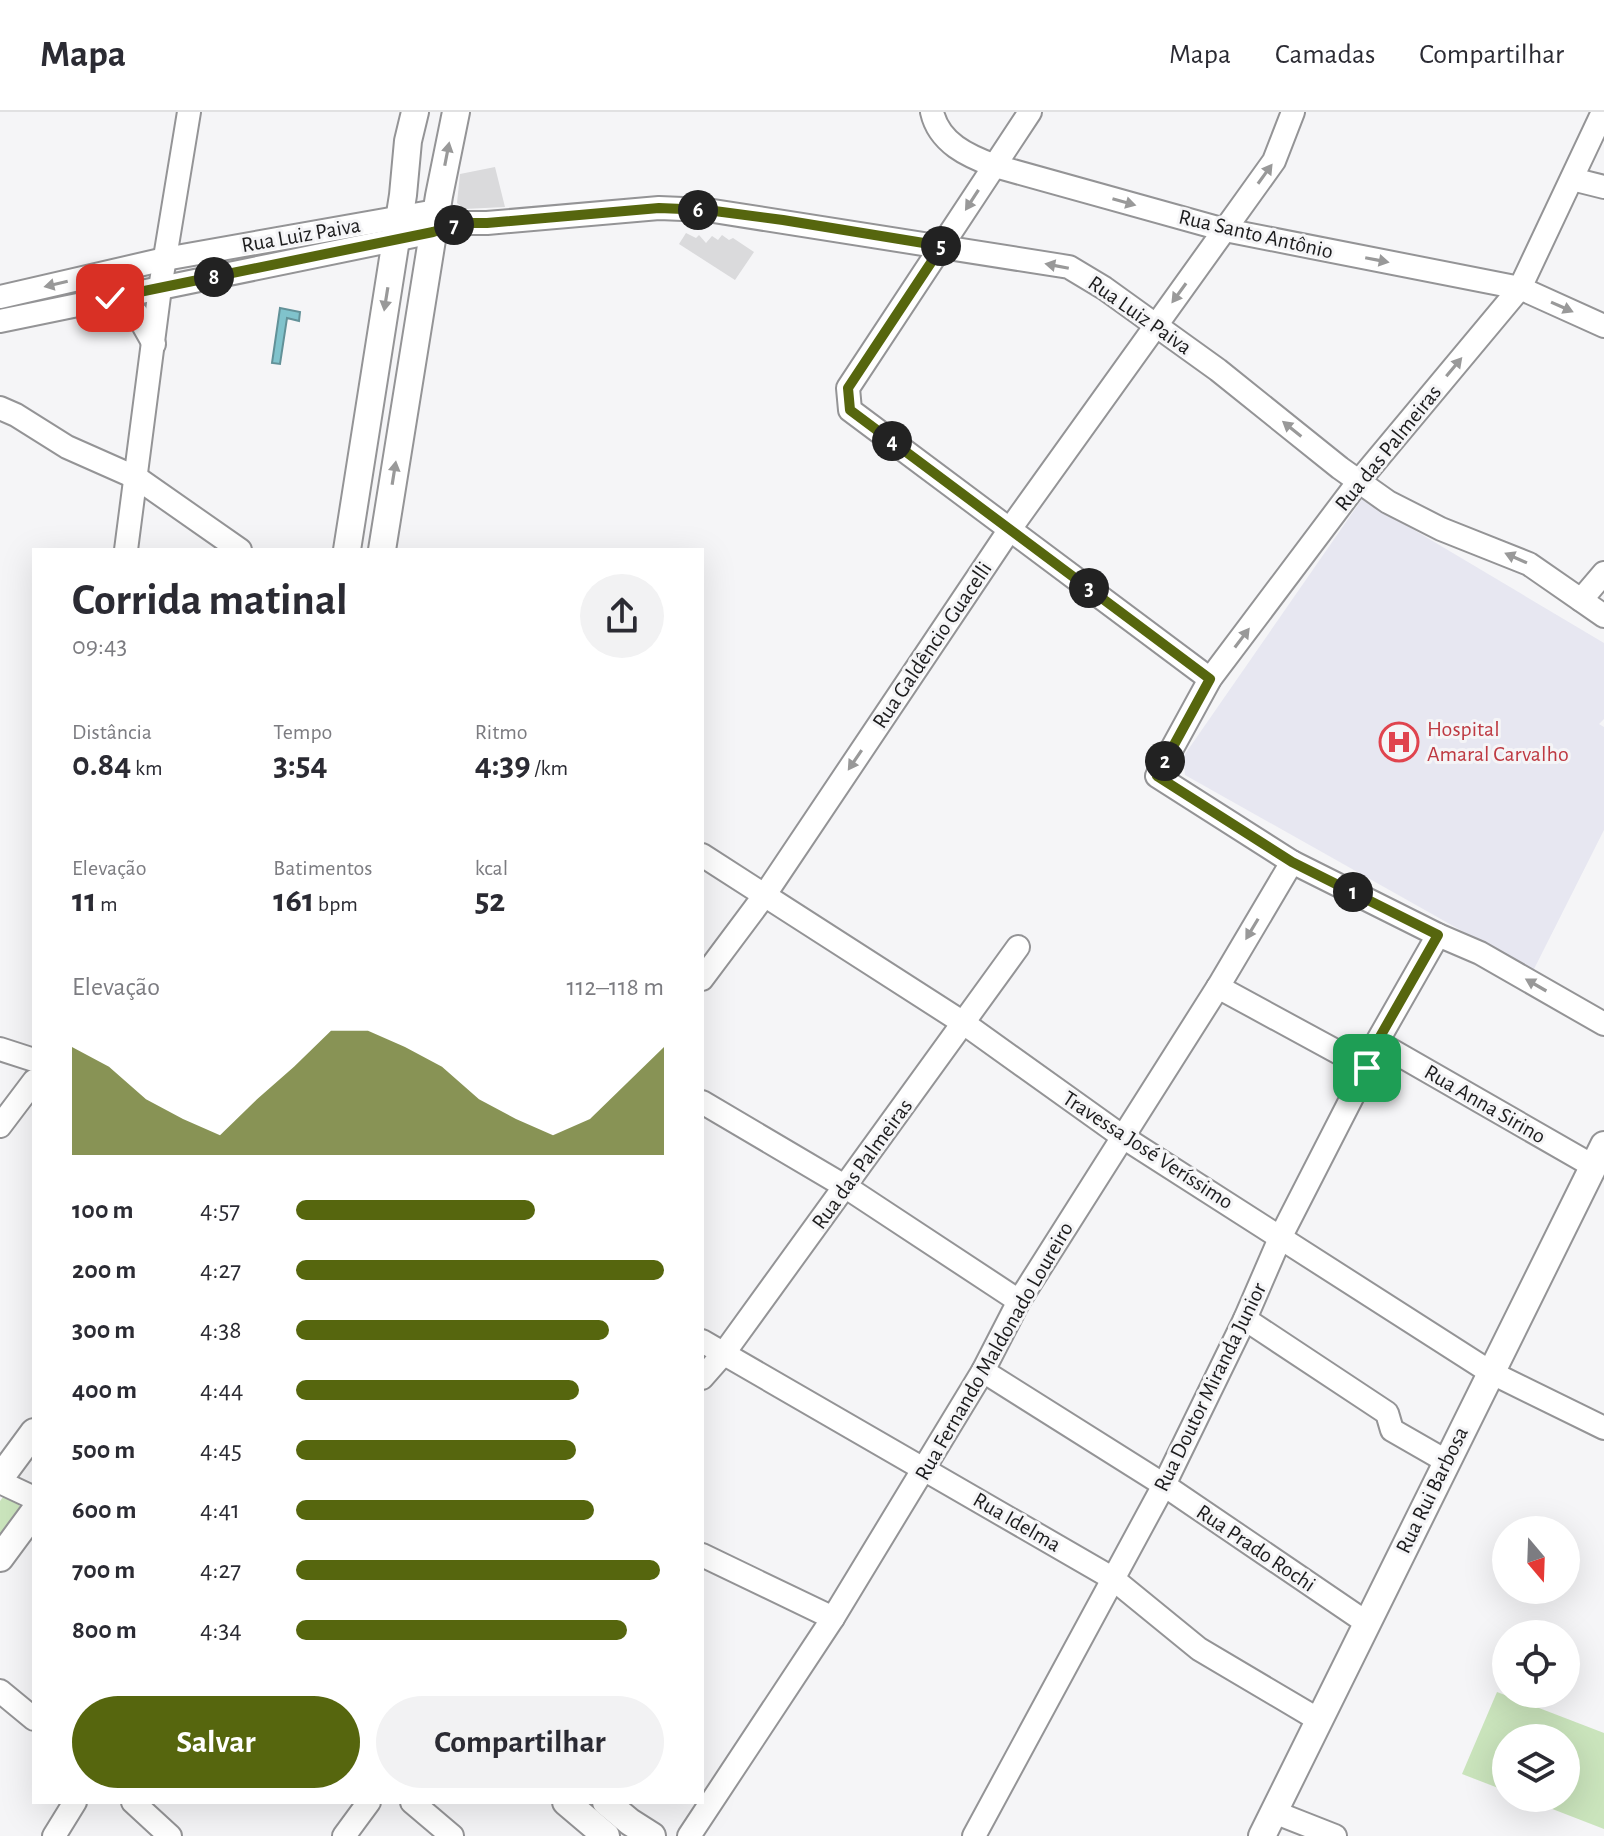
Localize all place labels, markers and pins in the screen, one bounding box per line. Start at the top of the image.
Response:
pin: 6 [678,190,718,230]
pin: 7 [434,205,474,245]
pin: 5 [921,226,961,266]
pin: 8 [194,257,234,297]
pin [76,264,144,332]
pin: 4 [872,421,912,461]
pin: 3 [1069,568,1109,608]
place label: Hospital Amaral Carvalho [1427,718,1569,765]
hospital icon: Hospital Amaral Carvalho [1378,721,1420,763]
pin: 2 [1145,741,1185,781]
pin: 1 [1333,872,1373,912]
pin [1333,1034,1401,1102]

